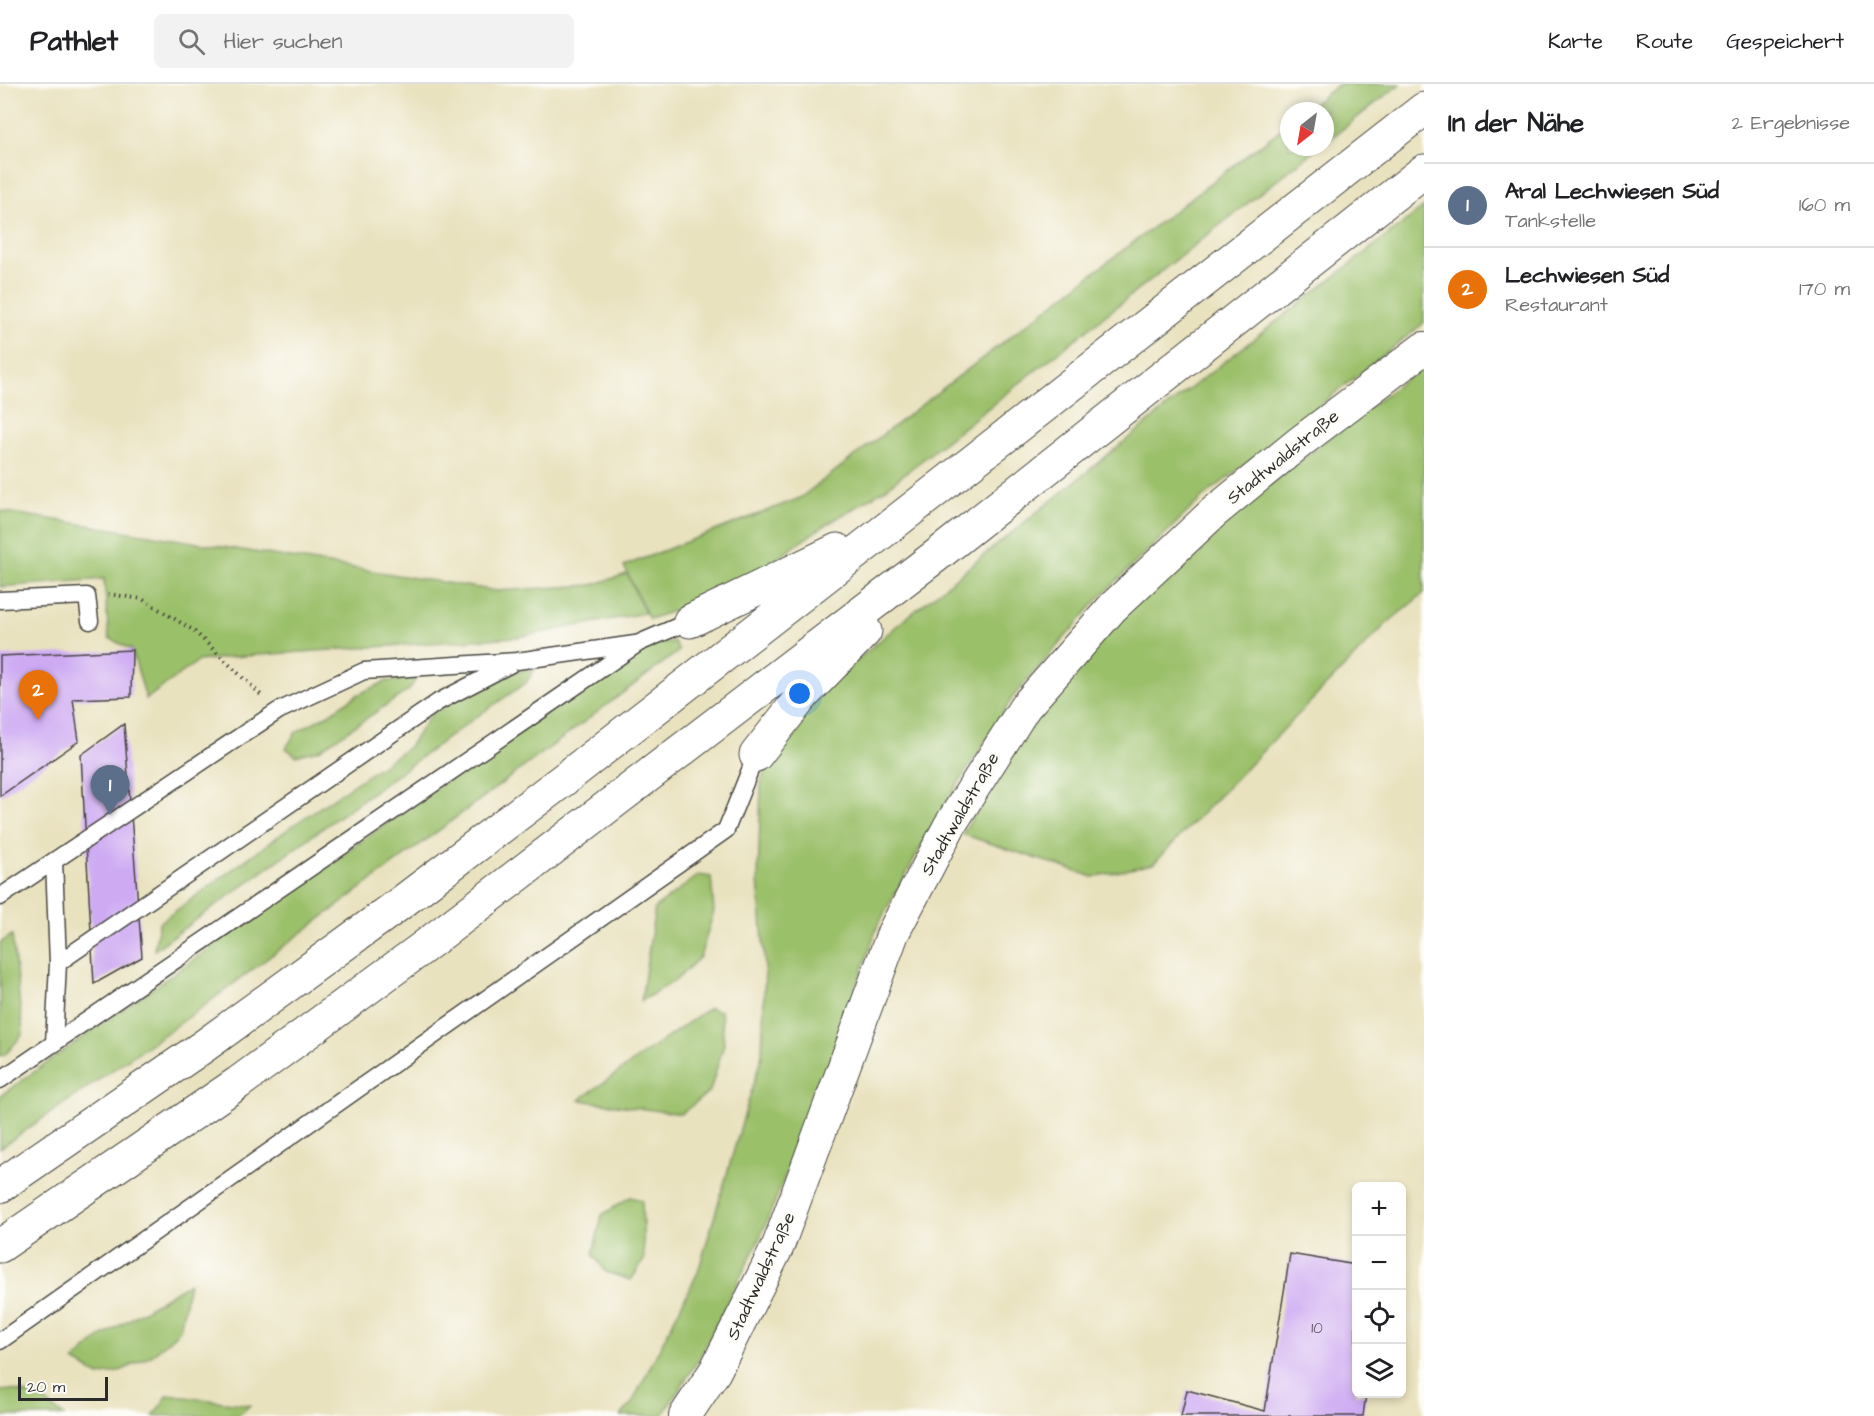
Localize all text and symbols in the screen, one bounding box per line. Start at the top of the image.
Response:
search box [154,14,574,68]
text: Pathlet [30,22,118,61]
icon: search [175,25,208,58]
text: Hier suchen [223,26,343,57]
text: Karte [1548,27,1603,56]
text: Route [1636,27,1693,56]
text: Gespeichert [1726,27,1844,56]
north arrow [1280,102,1334,156]
text: In der Nähe [1448,105,1584,141]
text: 2 Ergebnisse [1731,109,1850,137]
text: Aral Lechwiesen Süd [1505,176,1719,207]
text: 1 [1466,191,1469,219]
text: 160 m [1799,191,1850,219]
text: Tankstelle [1505,207,1596,235]
text: Lechwiesen Süd [1505,260,1669,291]
text: 2 [1462,275,1473,303]
text: 170 m [1799,275,1850,303]
text: Restaurant [1505,291,1608,319]
street label: Stadtwaldstraße [1221,404,1345,510]
pin: 2 [18,670,57,720]
your location [785,679,814,708]
street label: Stadtwaldstraße [915,748,1006,880]
pin: 1 [90,766,130,815]
map controls [1352,1182,1406,1398]
button: + [1352,1182,1406,1236]
street label: Stadtwaldstraße [720,1208,802,1344]
button: − [1352,1236,1406,1290]
button: locate [1352,1290,1406,1344]
house number: 10 [1311,1318,1323,1339]
button: layers [1352,1344,1406,1398]
scale bar [18,1374,108,1402]
text: 20 m [27,1376,65,1398]

